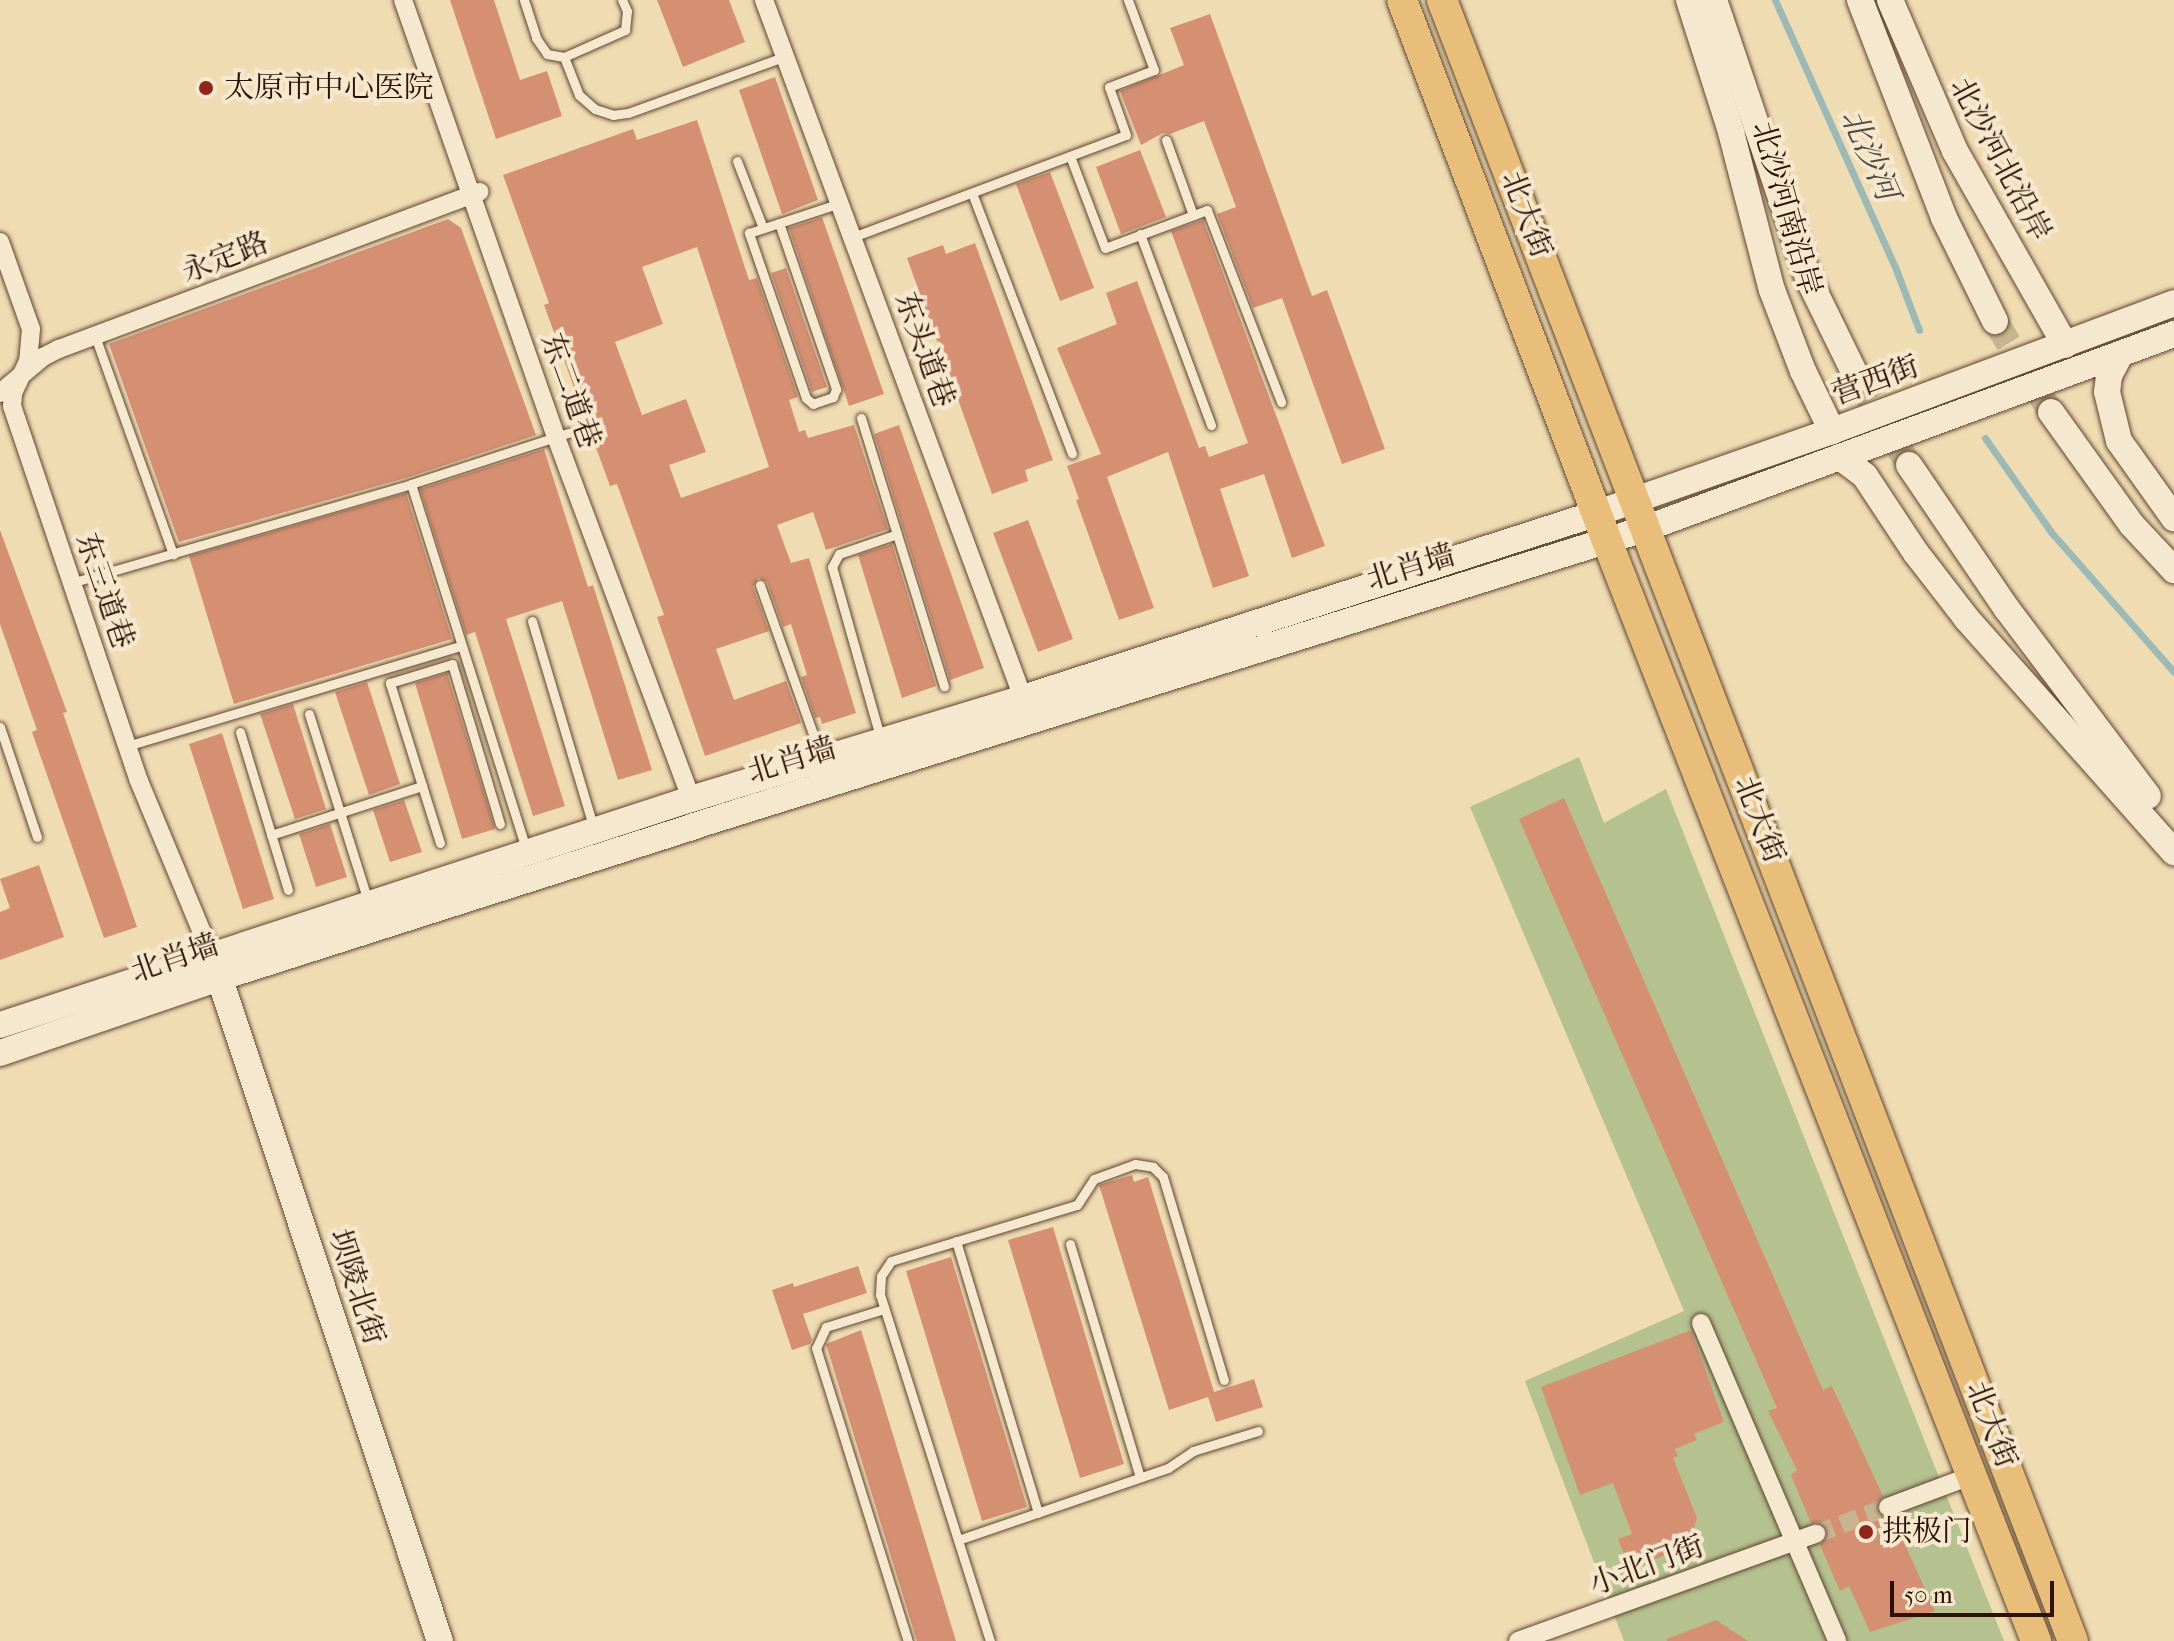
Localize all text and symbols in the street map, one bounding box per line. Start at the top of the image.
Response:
place label: 太原市中心医院 [224,70,434,106]
street label: 北沙河北沿岸 [1942,72,2058,248]
marker: 太原市中心医院 [195,77,217,99]
water label: 北沙河 [1832,103,1906,207]
street label: 北沙河南沿岸 [1744,118,1828,300]
street label: 北大街 [1493,167,1559,263]
street label: 永定路 [177,225,273,291]
street label: 东头道巷 [887,287,961,413]
street label: 东二道巷 [533,328,607,454]
street label: 营西街 [1828,349,1924,413]
street label: 东三道巷 [67,528,141,654]
street label: 北肖墙 [1363,538,1459,598]
street label: 北肖墙 [744,731,840,791]
street label: 北大街 [1726,772,1792,868]
street label: 北肖墙 [127,927,223,991]
street label: 坝陵北街 [320,1224,392,1350]
street label: 北大街 [1958,1377,2024,1473]
place label: 拱极门 [1882,1514,1972,1550]
marker: 拱极门 [1857,1523,1875,1541]
street label: 小北门街 [1584,1529,1710,1603]
scale bar [1894,1565,2058,1615]
text: 50 m [1904,1581,1953,1609]

